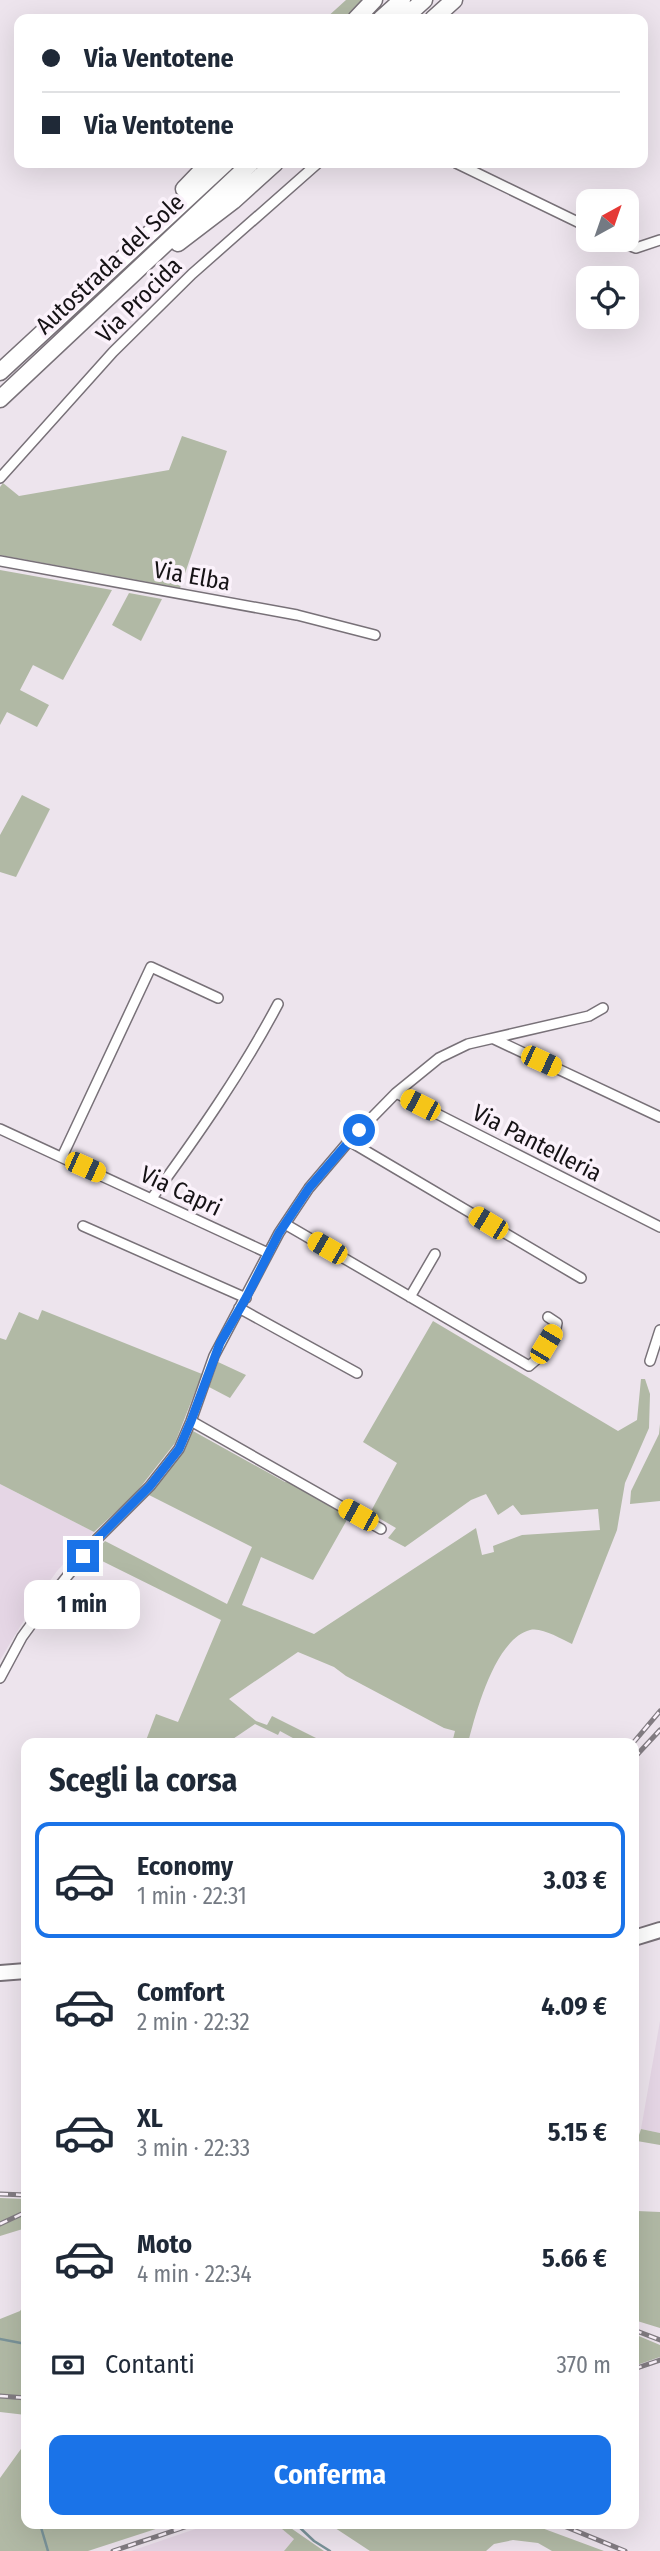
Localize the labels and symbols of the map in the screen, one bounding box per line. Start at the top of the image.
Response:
street label: Autostrada del Sole [30,188,190,340]
north arrow [576,189,639,252]
street label: Via Procida [91,252,187,348]
street label: Via Elba [151,555,233,597]
car [518,1043,565,1079]
car [397,1086,444,1124]
street label: Via Pantelleria [468,1098,606,1188]
route start [343,1114,375,1146]
car [62,1149,109,1185]
street label: Via Capri [136,1160,226,1222]
car [465,1203,512,1243]
car [304,1228,351,1268]
car [527,1321,566,1367]
car [335,1496,382,1534]
route end [67,1540,99,1572]
callout: 1 min [25,1580,141,1630]

